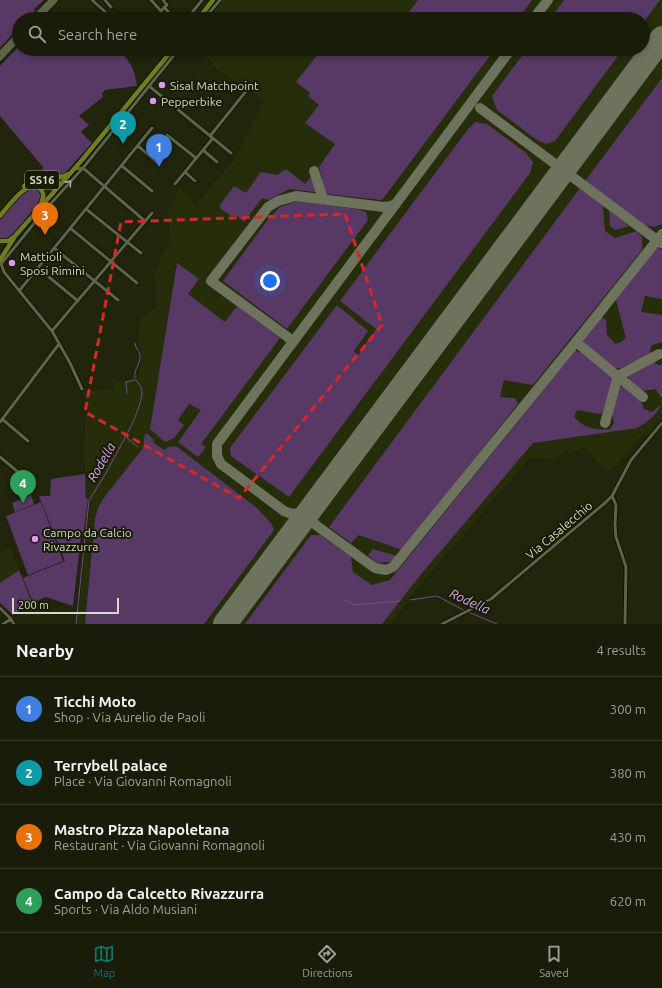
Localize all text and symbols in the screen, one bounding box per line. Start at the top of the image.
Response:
search box [12,12,650,56]
icon: search [26,23,48,45]
text: Search here [58,26,137,43]
place label: Sisal Matchpoint [170,79,259,92]
marker: Sisal Matchpoint [157,80,167,90]
place label: Pepperbike [161,95,222,108]
marker: Pepperbike [148,96,158,106]
pin: 2 [110,111,136,144]
pin: 1 [146,134,172,167]
road number: SS16 [25,171,59,189]
one-way arrow [64,181,71,188]
pin: 3 [32,202,58,235]
place label: Mattioli Sposi Rimini [20,250,85,277]
marker: Mattioli Sposi Rimini [7,258,17,268]
your location [260,271,280,291]
water label: Rodella [84,440,118,484]
pin: 4 [10,470,36,503]
street label: Via Casalecchio [523,499,595,561]
place label: Campo da Calcio Rivazzurra [43,526,132,553]
marker: Campo da Calcio Rivazzurra [30,534,40,544]
water label: Rodella [448,586,492,616]
scale bar [12,596,119,615]
text: 200 m [18,599,49,611]
text: Nearby [16,641,74,660]
text: 4 results [596,643,646,657]
text: Ticchi Moto [54,693,136,710]
text: 1 [25,702,33,716]
text: 300 m [610,702,646,716]
text: Shop · Via Aurelio de Paoli [54,710,205,724]
text: Terrybell palace [54,757,167,774]
text: 2 [25,766,33,780]
text: 380 m [610,766,646,780]
text: Place · Via Giovanni Romagnoli [54,774,232,788]
text: Mastro Pizza Napoletana [54,821,229,838]
text: 3 [25,830,33,844]
text: 430 m [610,830,646,844]
text: Restaurant · Via Giovanni Romagnoli [54,838,265,852]
text: Campo da Calcetto Rivazzurra [54,885,264,902]
text: 4 [25,894,33,908]
text: 620 m [610,894,646,908]
text: Sports · Via Aldo Musiani [54,902,197,916]
tab: Map [93,943,115,979]
tab: Directions [302,943,353,979]
tab: Saved [539,943,569,979]

